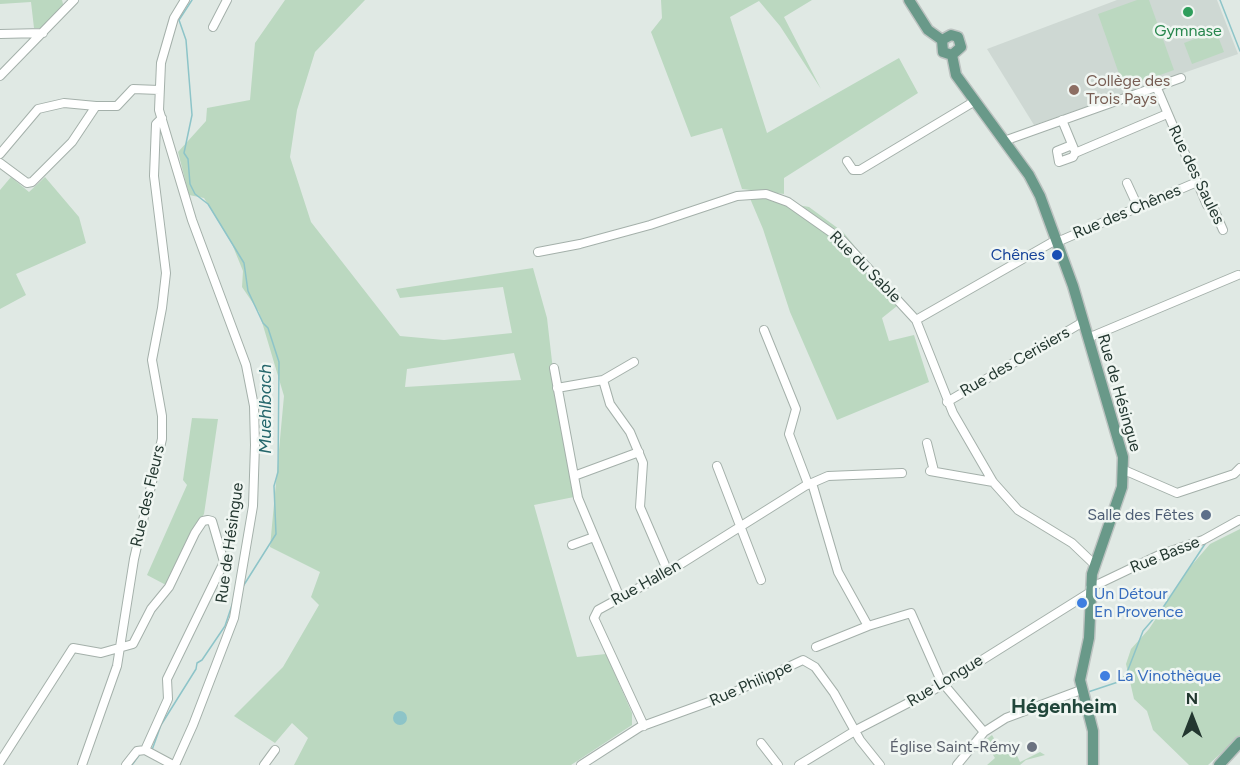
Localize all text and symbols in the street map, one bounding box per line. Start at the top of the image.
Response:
marker: Gymnase [1181,5,1195,19]
place label: Gymnase [1154,21,1222,41]
place label: Collège des Trois Pays [1086,71,1170,109]
marker: Collège des Trois Pays [1067,83,1081,97]
street label: Rue des Saules [1164,122,1228,228]
street label: Rue des Chênes [1070,181,1184,243]
street label: Rue du Sable [825,227,905,307]
place label: Chênes [991,245,1045,265]
marker: Chênes [1050,248,1064,262]
street label: Rue des Cerisiers [957,323,1073,401]
street label: Rue de Hésingue [1093,332,1145,454]
water label: Muehlbach [255,364,277,454]
street label: Rue des Fleurs [127,443,169,549]
street label: Rue de Hésingue [212,481,248,605]
place label: Salle des Fêtes [1087,505,1194,525]
marker: Salle des Fêtes [1199,508,1213,522]
street label: Rue Basse [1127,532,1203,578]
street label: Rue Hallen [608,556,684,610]
place label: Un Détour En Provence [1094,584,1183,622]
marker: Un Détour En Provence [1075,596,1089,610]
street label: Rue Longue [904,651,986,711]
street label: Rue Philippe [707,657,795,711]
place label: La Vinothèque [1117,666,1221,686]
marker: La Vinothèque [1098,669,1112,683]
north arrow [1162,687,1222,747]
text: N [1186,689,1198,708]
district label: Hégenheim [1011,695,1117,719]
place label: Église Saint-Rémy [890,737,1020,757]
marker: Église Saint-Rémy [1025,740,1039,754]

